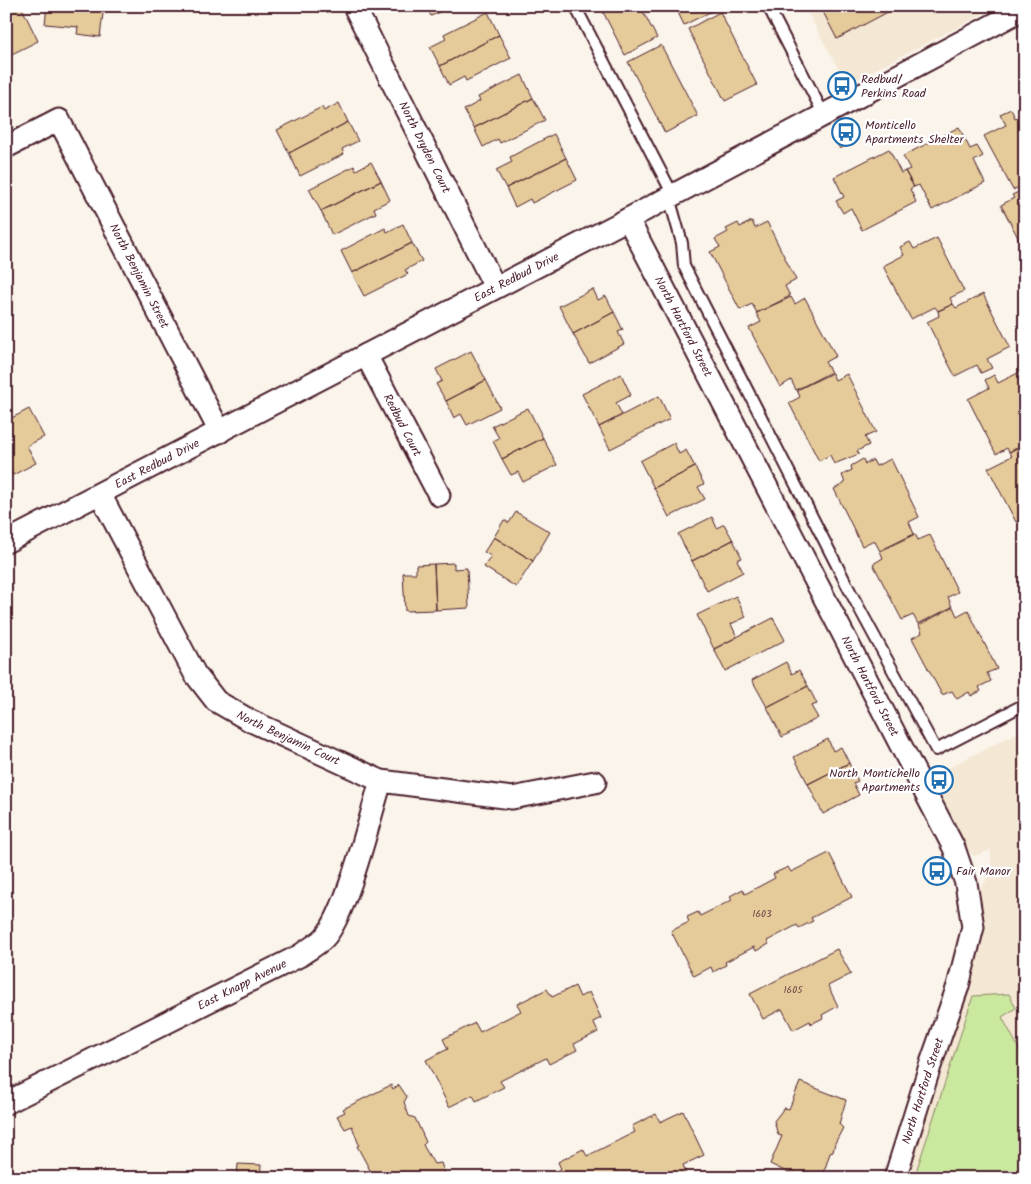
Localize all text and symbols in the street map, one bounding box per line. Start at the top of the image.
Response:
place label: Redbud/ Perkins Road [861,70,927,103]
bus stop icon: Redbud/ Perkins Road [827,71,857,101]
street label: North Dryden Court [394,98,456,197]
place label: Monticello Apartments Shelter [865,116,964,149]
bus stop icon: Monticello Apartments Shelter [831,117,861,147]
street label: North Benjamin Street [105,220,175,332]
street label: East Redbud Drive [470,247,563,307]
street label: North Hartford Street [650,273,718,380]
street label: Redbud Court [378,390,427,460]
street label: East Redbud Drive [111,433,203,494]
street label: North Hartford Street [836,632,904,740]
street label: North Benjamin Court [233,705,343,770]
place label: North Montichello Apartments [829,764,920,797]
bus stop icon: North Montichello Apartments [924,765,954,795]
bus stop icon: Fair Manor [922,856,952,886]
place label: Fair Manor [956,862,1011,881]
house number: 1603 [752,906,772,922]
street label: East Knapp Avenue [194,954,291,1015]
house number: 1605 [783,982,803,998]
street label: North Hartford Street [897,1035,949,1147]

